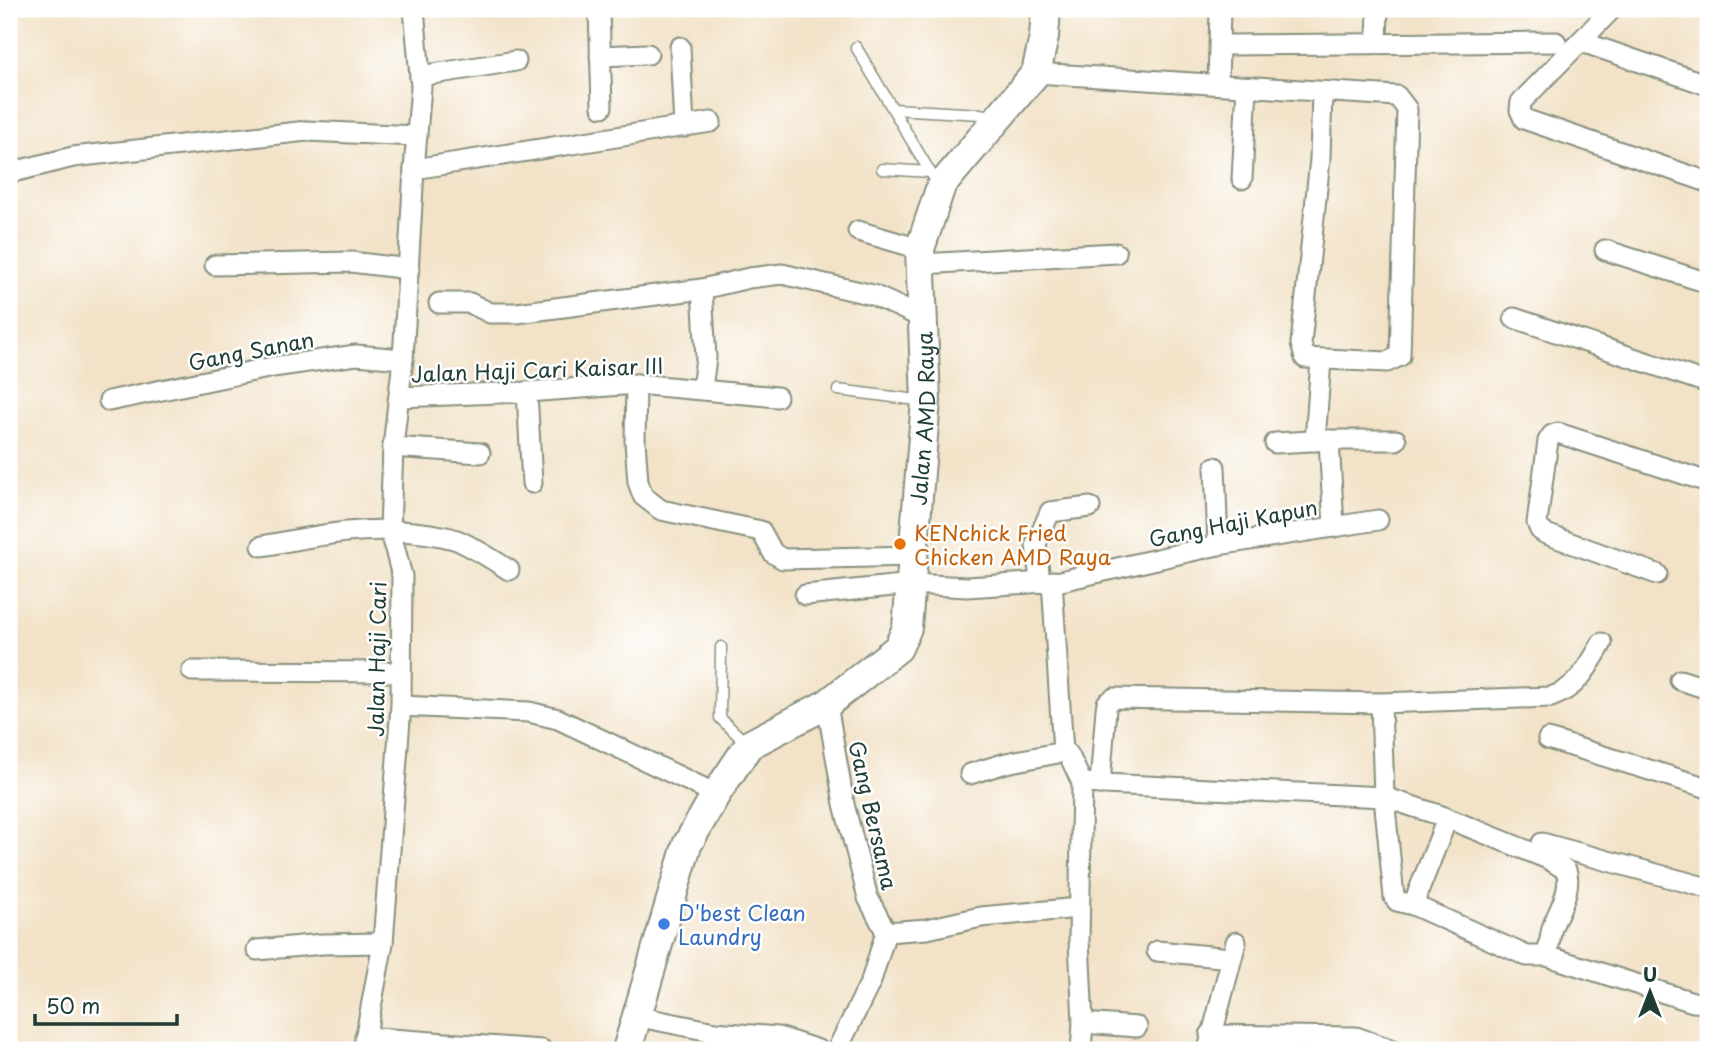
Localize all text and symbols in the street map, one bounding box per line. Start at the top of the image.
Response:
street label: Gang Sanan [185,322,317,378]
street label: Jalan AMD Raya [901,330,942,507]
street label: Jalan Haji Cari Kaisar III [410,349,664,389]
street label: Gang Haji Kapun [1146,490,1320,554]
place label: KENchick Fried Chicken AMD Raya [914,516,1112,572]
marker: KENchick Fried Chicken AMD Raya [892,536,908,552]
street label: Jalan Haji Cari [359,581,393,737]
street label: Gang Bersama [841,737,907,893]
place label: D'best Clean Laundry [678,896,806,952]
marker: D'best Clean Laundry [656,916,672,932]
north arrow [1616,958,1686,1028]
text: U [1643,960,1657,988]
scale bar [35,982,177,1026]
text: 50 m [46,989,100,1021]

